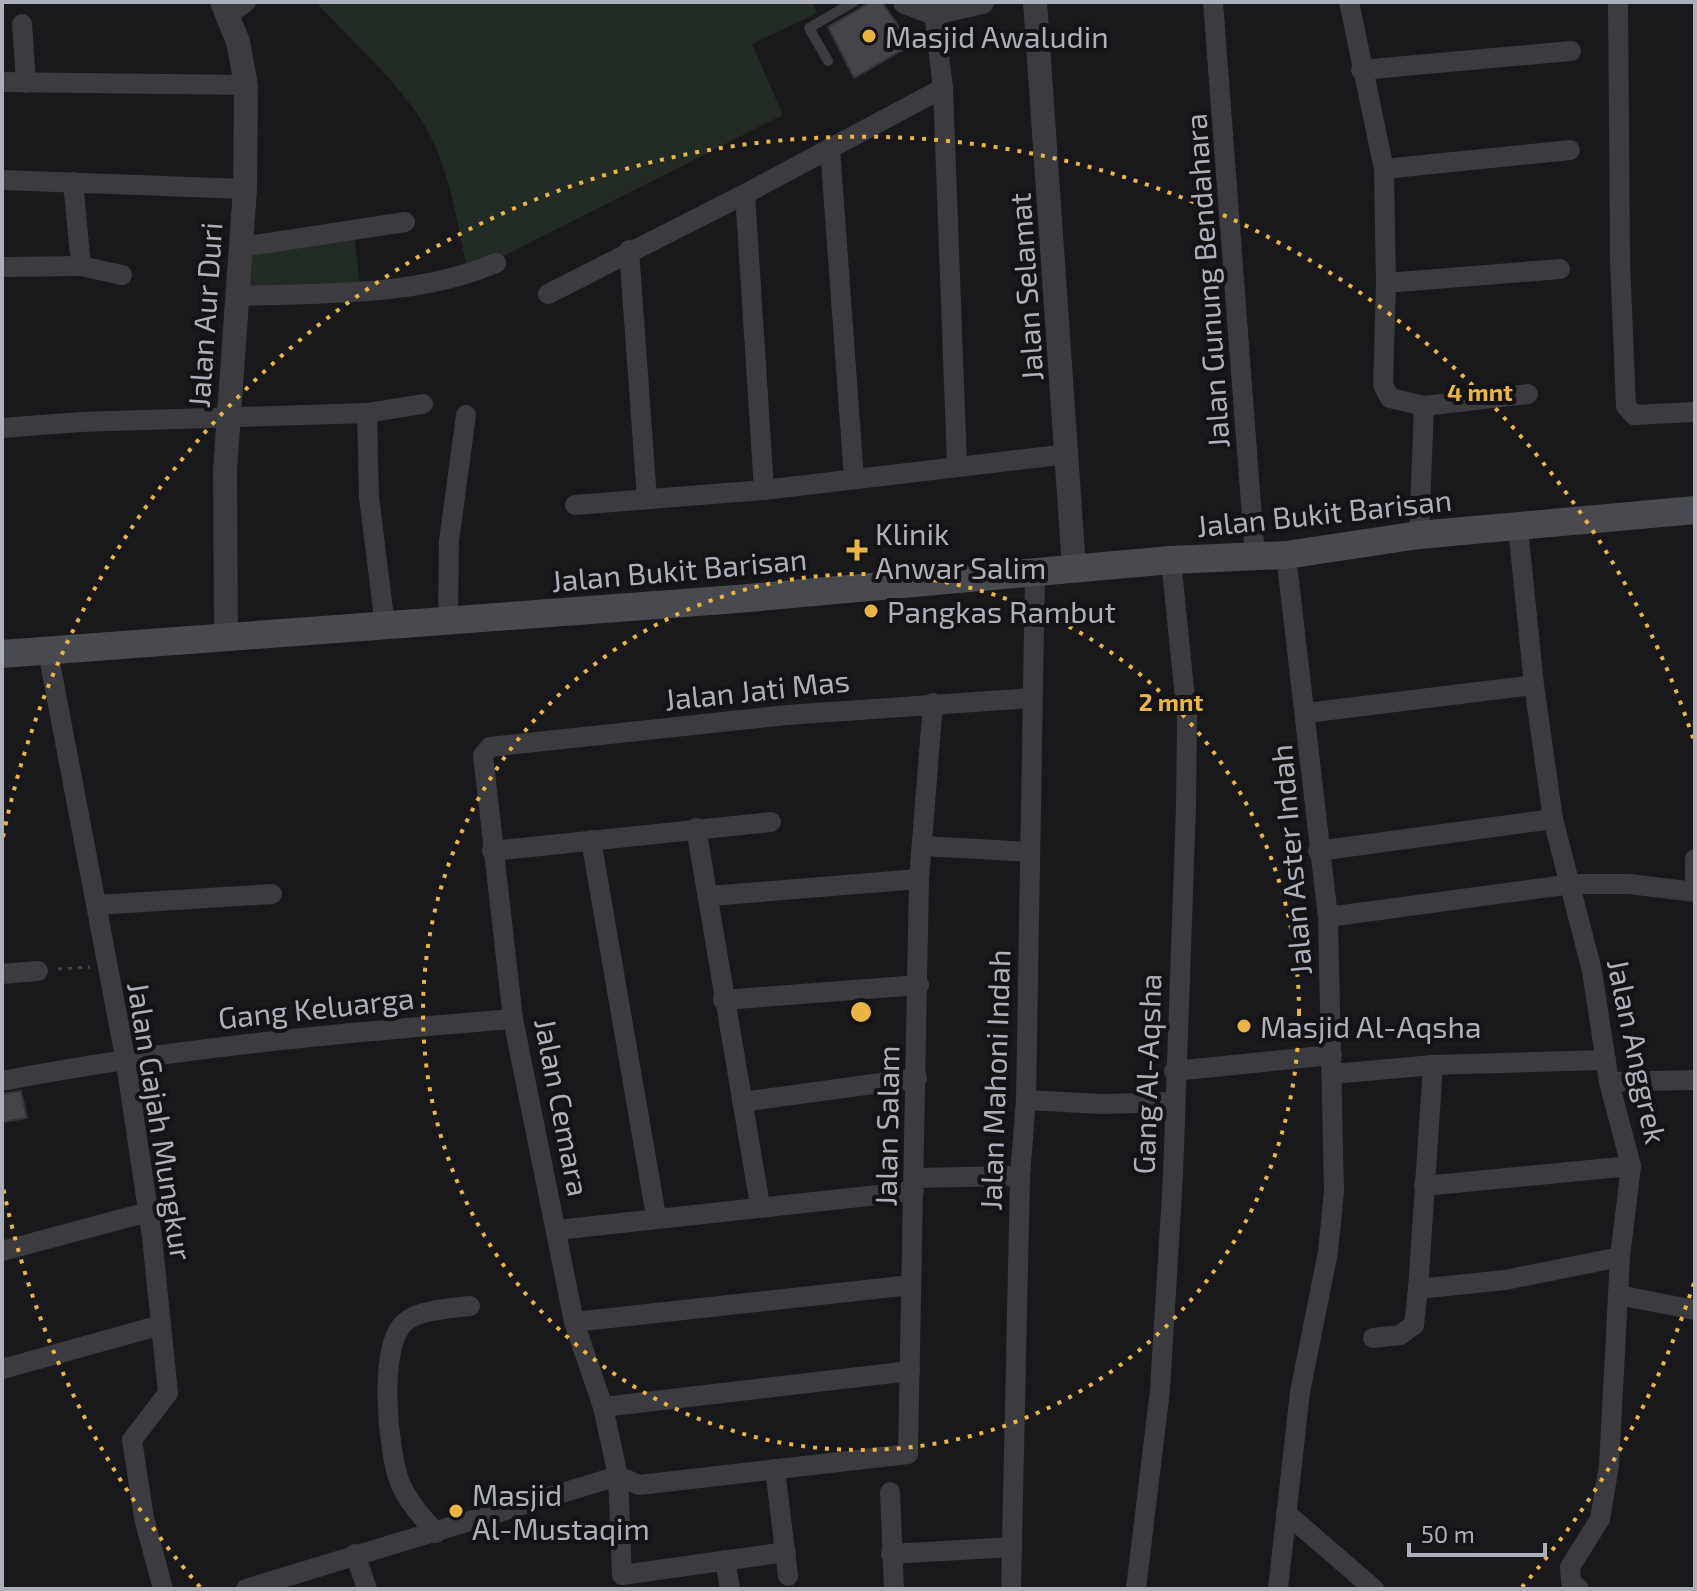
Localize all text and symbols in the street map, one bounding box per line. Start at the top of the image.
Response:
place label: Masjid Awaludin [885,18,1109,54]
marker: Masjid Awaludin [860,27,878,45]
street label: Jalan Gunung Bendahara [1176,112,1236,450]
street label: Jalan Selamat [1000,192,1050,382]
street label: Jalan Aur Duri [180,221,228,409]
text: 4 mnt [1447,377,1513,406]
street label: Jalan Bukit Barisan [1195,481,1453,543]
place label: Klinik Anwar Salim [875,515,1046,585]
marker: Klinik Anwar Salim [846,539,868,561]
street label: Jalan Bukit Barisan [550,540,808,598]
place label: Pangkas Rambut [887,593,1116,629]
marker: Pangkas Rambut [862,602,880,620]
street label: Jalan Jati Mas [663,661,851,717]
text: 2 mnt [1139,687,1203,716]
street label: Jalan Aster Indah [1262,743,1318,977]
street label: Jalan Mahoni Indah [971,949,1017,1211]
street label: Jalan Anggrek [1601,955,1675,1147]
street label: Gang Al-Aqsha [1125,973,1167,1175]
street label: Jalan Gajah Mungkur [121,979,201,1263]
street label: Gang Keluarga [216,979,416,1035]
centre of rings [847,998,875,1026]
place label: Masjid Al-Aqsha [1260,1008,1482,1044]
street label: Jalan Cemara [528,1015,598,1199]
marker: Masjid Al-Aqsha [1235,1017,1253,1035]
street label: Jalan Salam [867,1045,905,1207]
place label: Masjid Al-Mustaqim [472,1476,650,1546]
marker: Masjid Al-Mustaqim [447,1502,465,1520]
scale bar [1409,1507,1545,1557]
text: 50 m [1421,1519,1475,1548]

